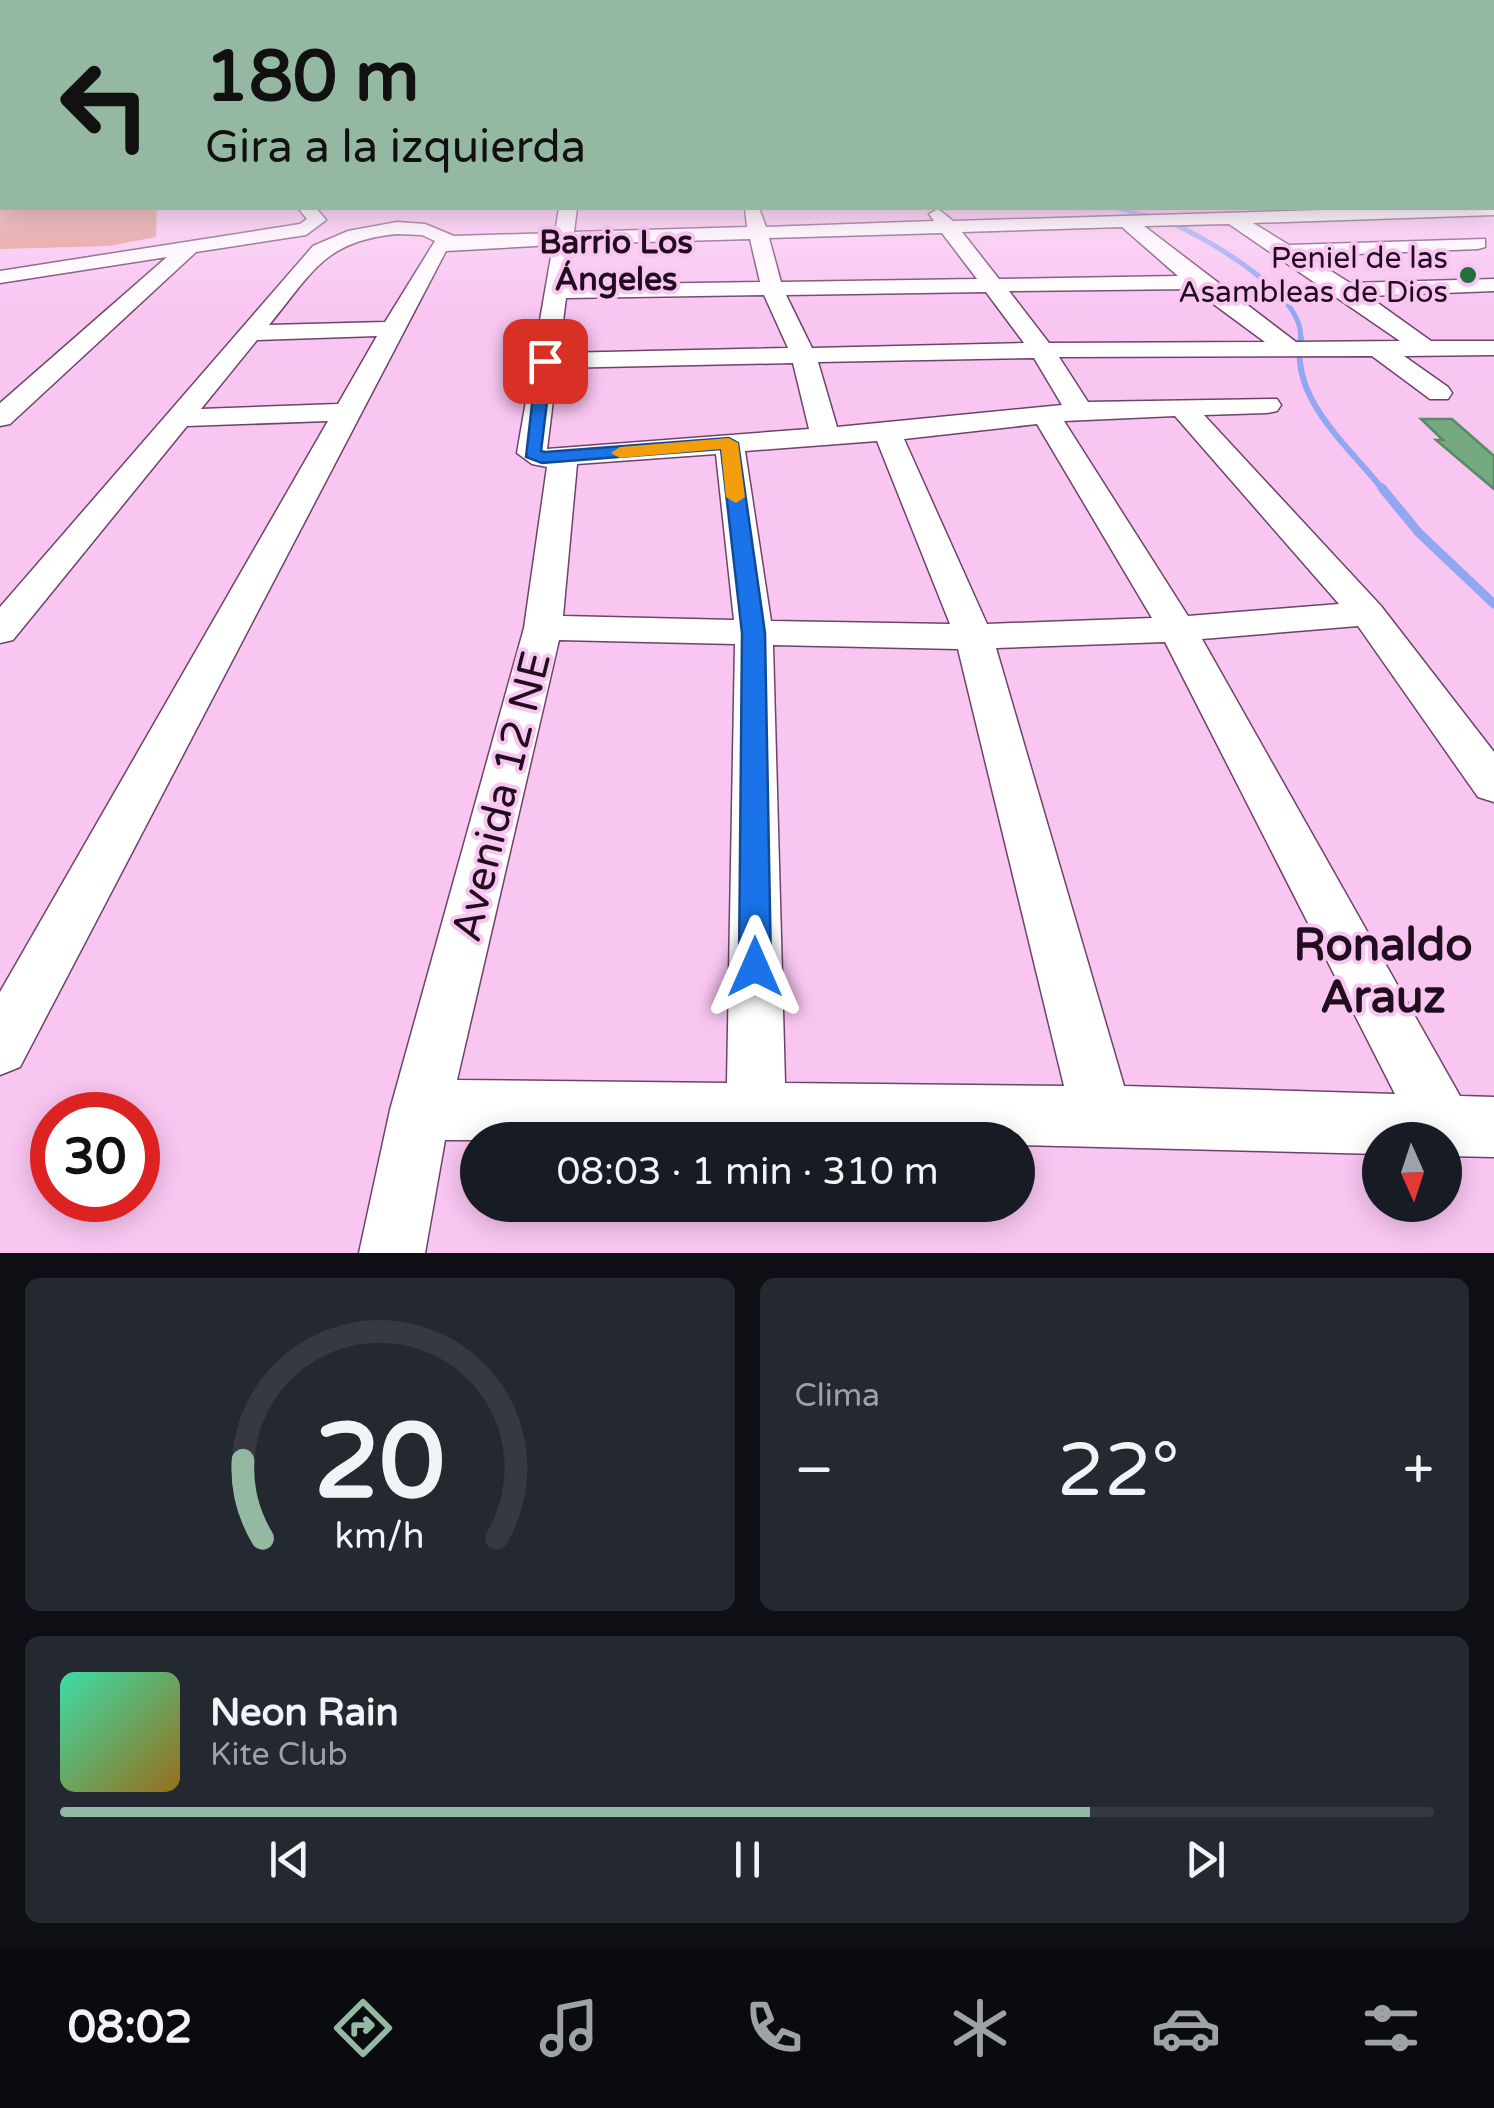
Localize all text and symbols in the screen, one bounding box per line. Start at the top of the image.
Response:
text: 180 m [205,36,419,120]
icon: left [40,40,170,170]
text: Gira a la izquierda [205,121,586,175]
district label: Barrio Los Ángeles [539,224,693,299]
place label: Peniel de las Asambleas de Dios [1178,240,1448,311]
marker: Peniel de las Asambleas de Dios [1457,264,1479,286]
pin [503,319,588,404]
icon: arrive [518,334,573,389]
street label: Avenida 12 NE [441,646,562,947]
position arrow [703,915,807,1019]
district label: Ronaldo Arauz [1293,919,1473,1025]
speed limit sign: 30 [30,1092,160,1222]
north arrow [1362,1122,1462,1222]
map controls [1362,1122,1462,1222]
text: 08:03 · 1 min · 310 m [556,1149,939,1195]
text: Clima [795,1377,880,1415]
text: 20 [314,1401,445,1526]
text: 22° [1057,1426,1180,1516]
text: − [795,1438,834,1504]
text: + [1403,1438,1434,1504]
text: km/h [335,1515,425,1558]
text: Neon Rain [210,1690,399,1736]
text: Kite Club [210,1736,348,1774]
icon: previous [262,1832,317,1887]
icon: pause [720,1832,775,1887]
icon: next [1178,1832,1233,1887]
icon: directions [328,1993,398,2063]
icon: music [534,1993,604,2063]
icon: phone [739,1993,809,2063]
icon: climate [945,1993,1015,2063]
icon: car [1151,1993,1221,2063]
icon: filters [1356,1993,1426,2063]
text: 08:02 [68,2001,193,2055]

